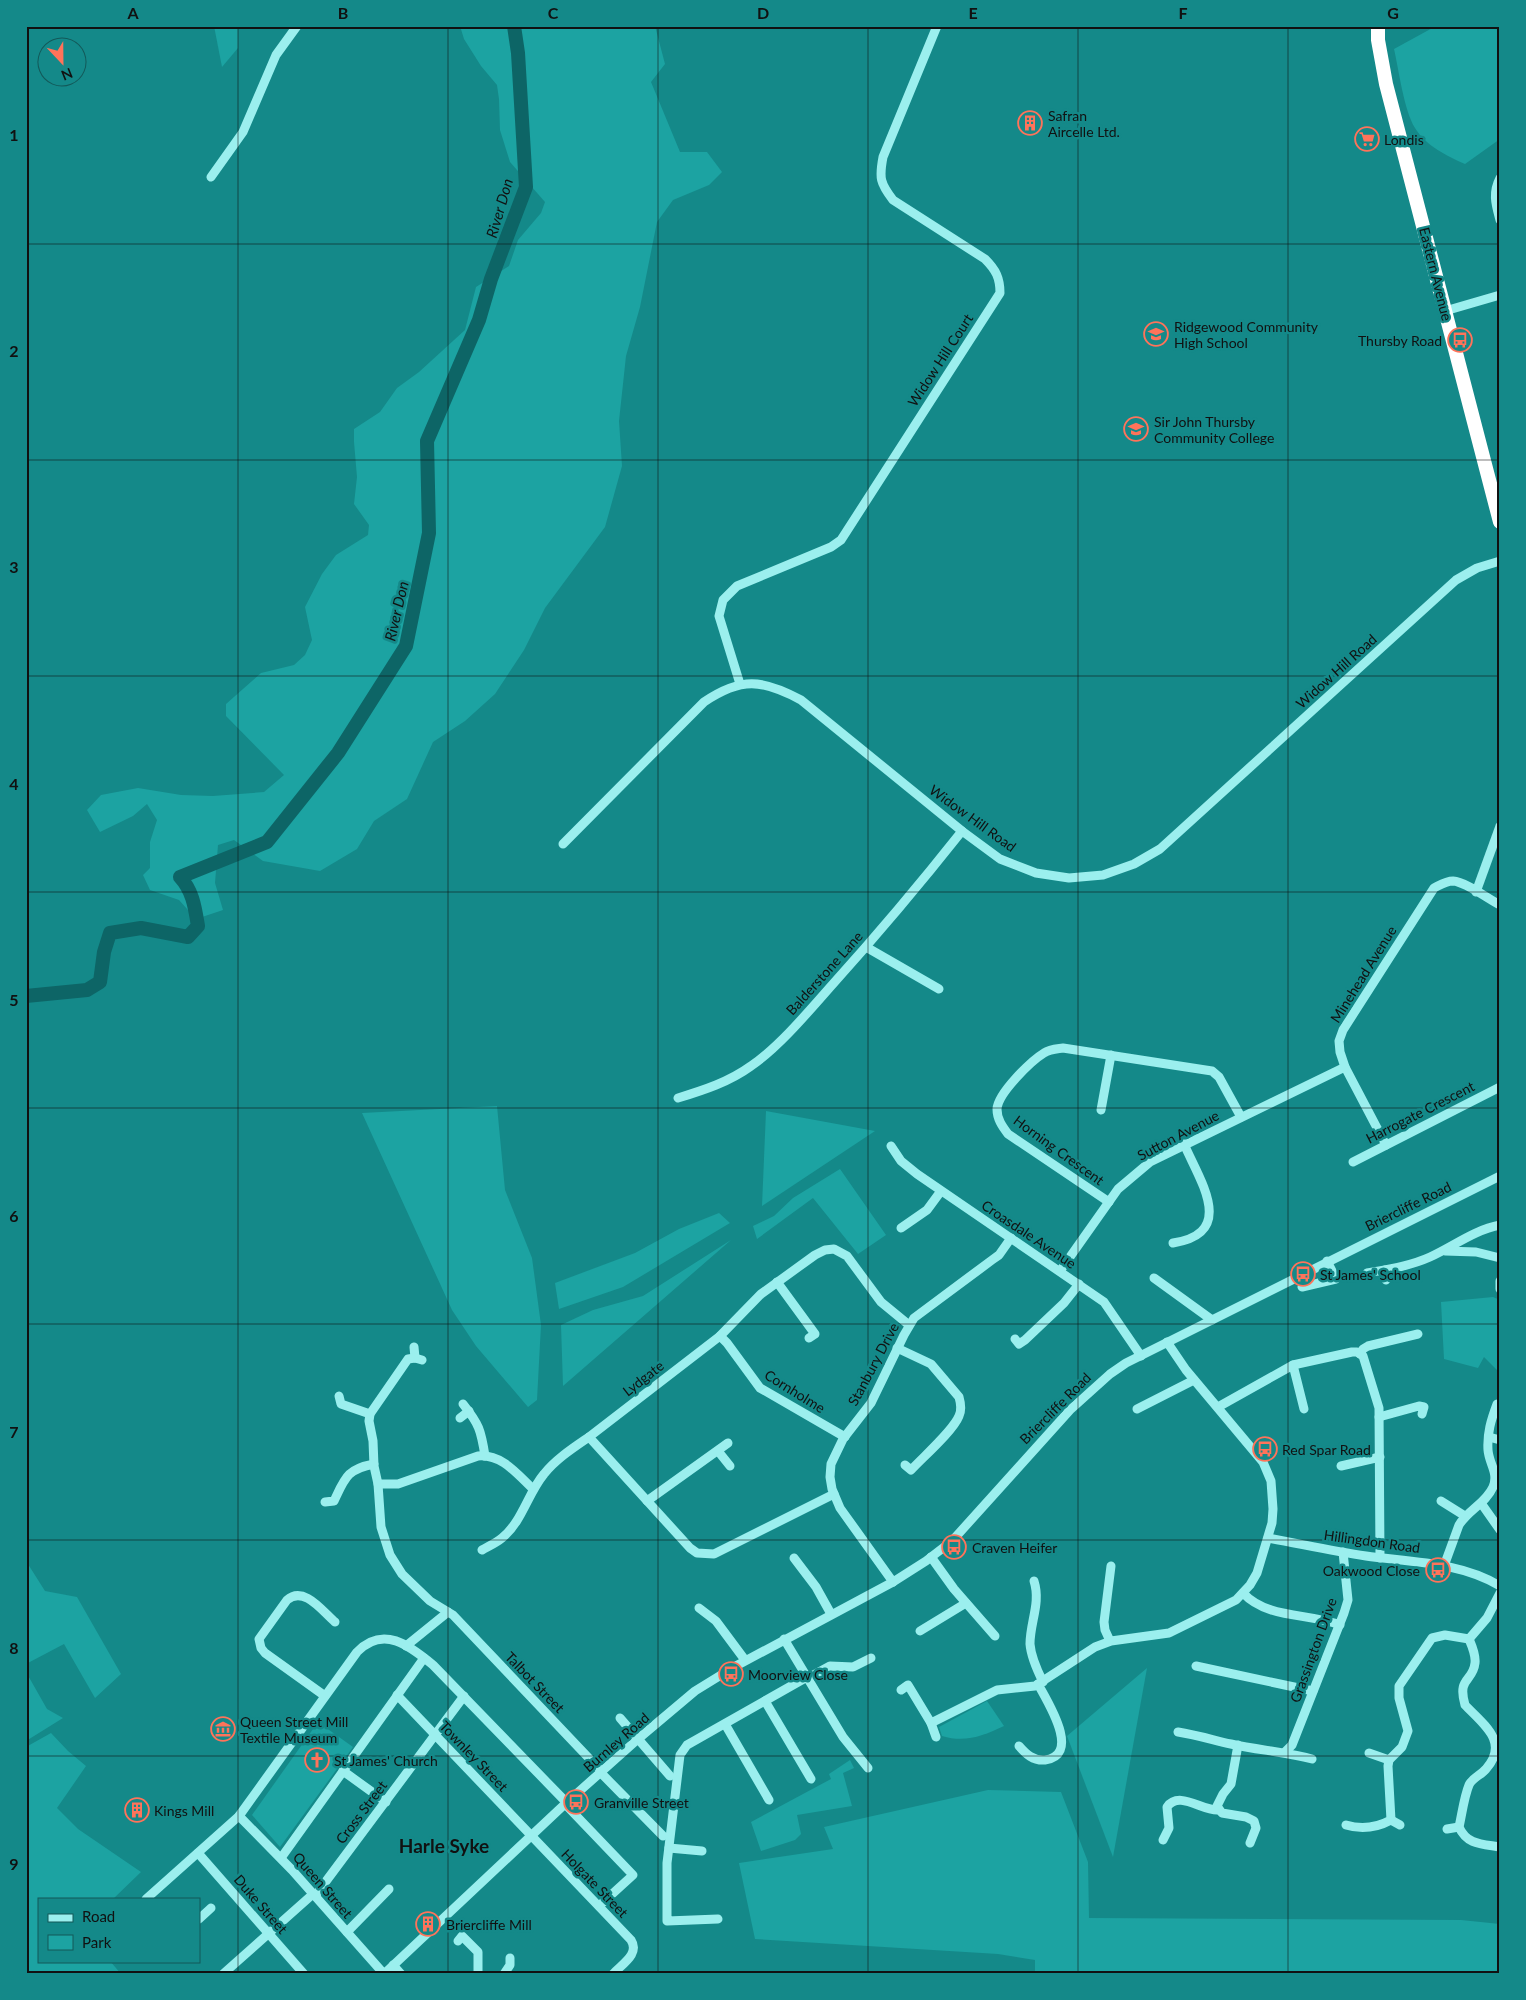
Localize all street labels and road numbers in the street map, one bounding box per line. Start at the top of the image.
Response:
street label: Eastern Avenue [1416,225,1456,323]
street label: Widow Hill Court [904,311,976,409]
street label: Widow Hill Road [1292,630,1380,712]
street label: Widow Hill Road [926,781,1020,855]
street label: Minehead Avenue [1326,922,1400,1026]
street label: Balderstone Lane [782,928,866,1018]
street label: Harrogate Crescent [1363,1077,1477,1147]
street label: Sutton Avenue [1134,1106,1222,1164]
street label: Horning Crescent [1010,1111,1108,1189]
street label: Briercliffe Road [1362,1178,1454,1234]
street label: Croasdale Avenue [979,1196,1079,1272]
street label: Stanbury Drive [844,1320,902,1408]
street label: Lydgate [619,1357,667,1399]
street label: Cornholme [762,1366,828,1416]
street label: Briercliffe Road [1016,1369,1094,1447]
street label: Hillingdon Road [1323,1526,1421,1556]
street label: Grassington Drive [1286,1595,1340,1705]
street label: Talbot Street [502,1648,568,1716]
street label: Burnley Road [580,1709,652,1775]
street label: Townley Street [436,1717,512,1795]
street label: Cross Street [332,1777,390,1847]
street label: Holgate Street [558,1845,632,1921]
street label: Queen Street [290,1848,356,1922]
street label: Duke Street [231,1871,291,1937]

